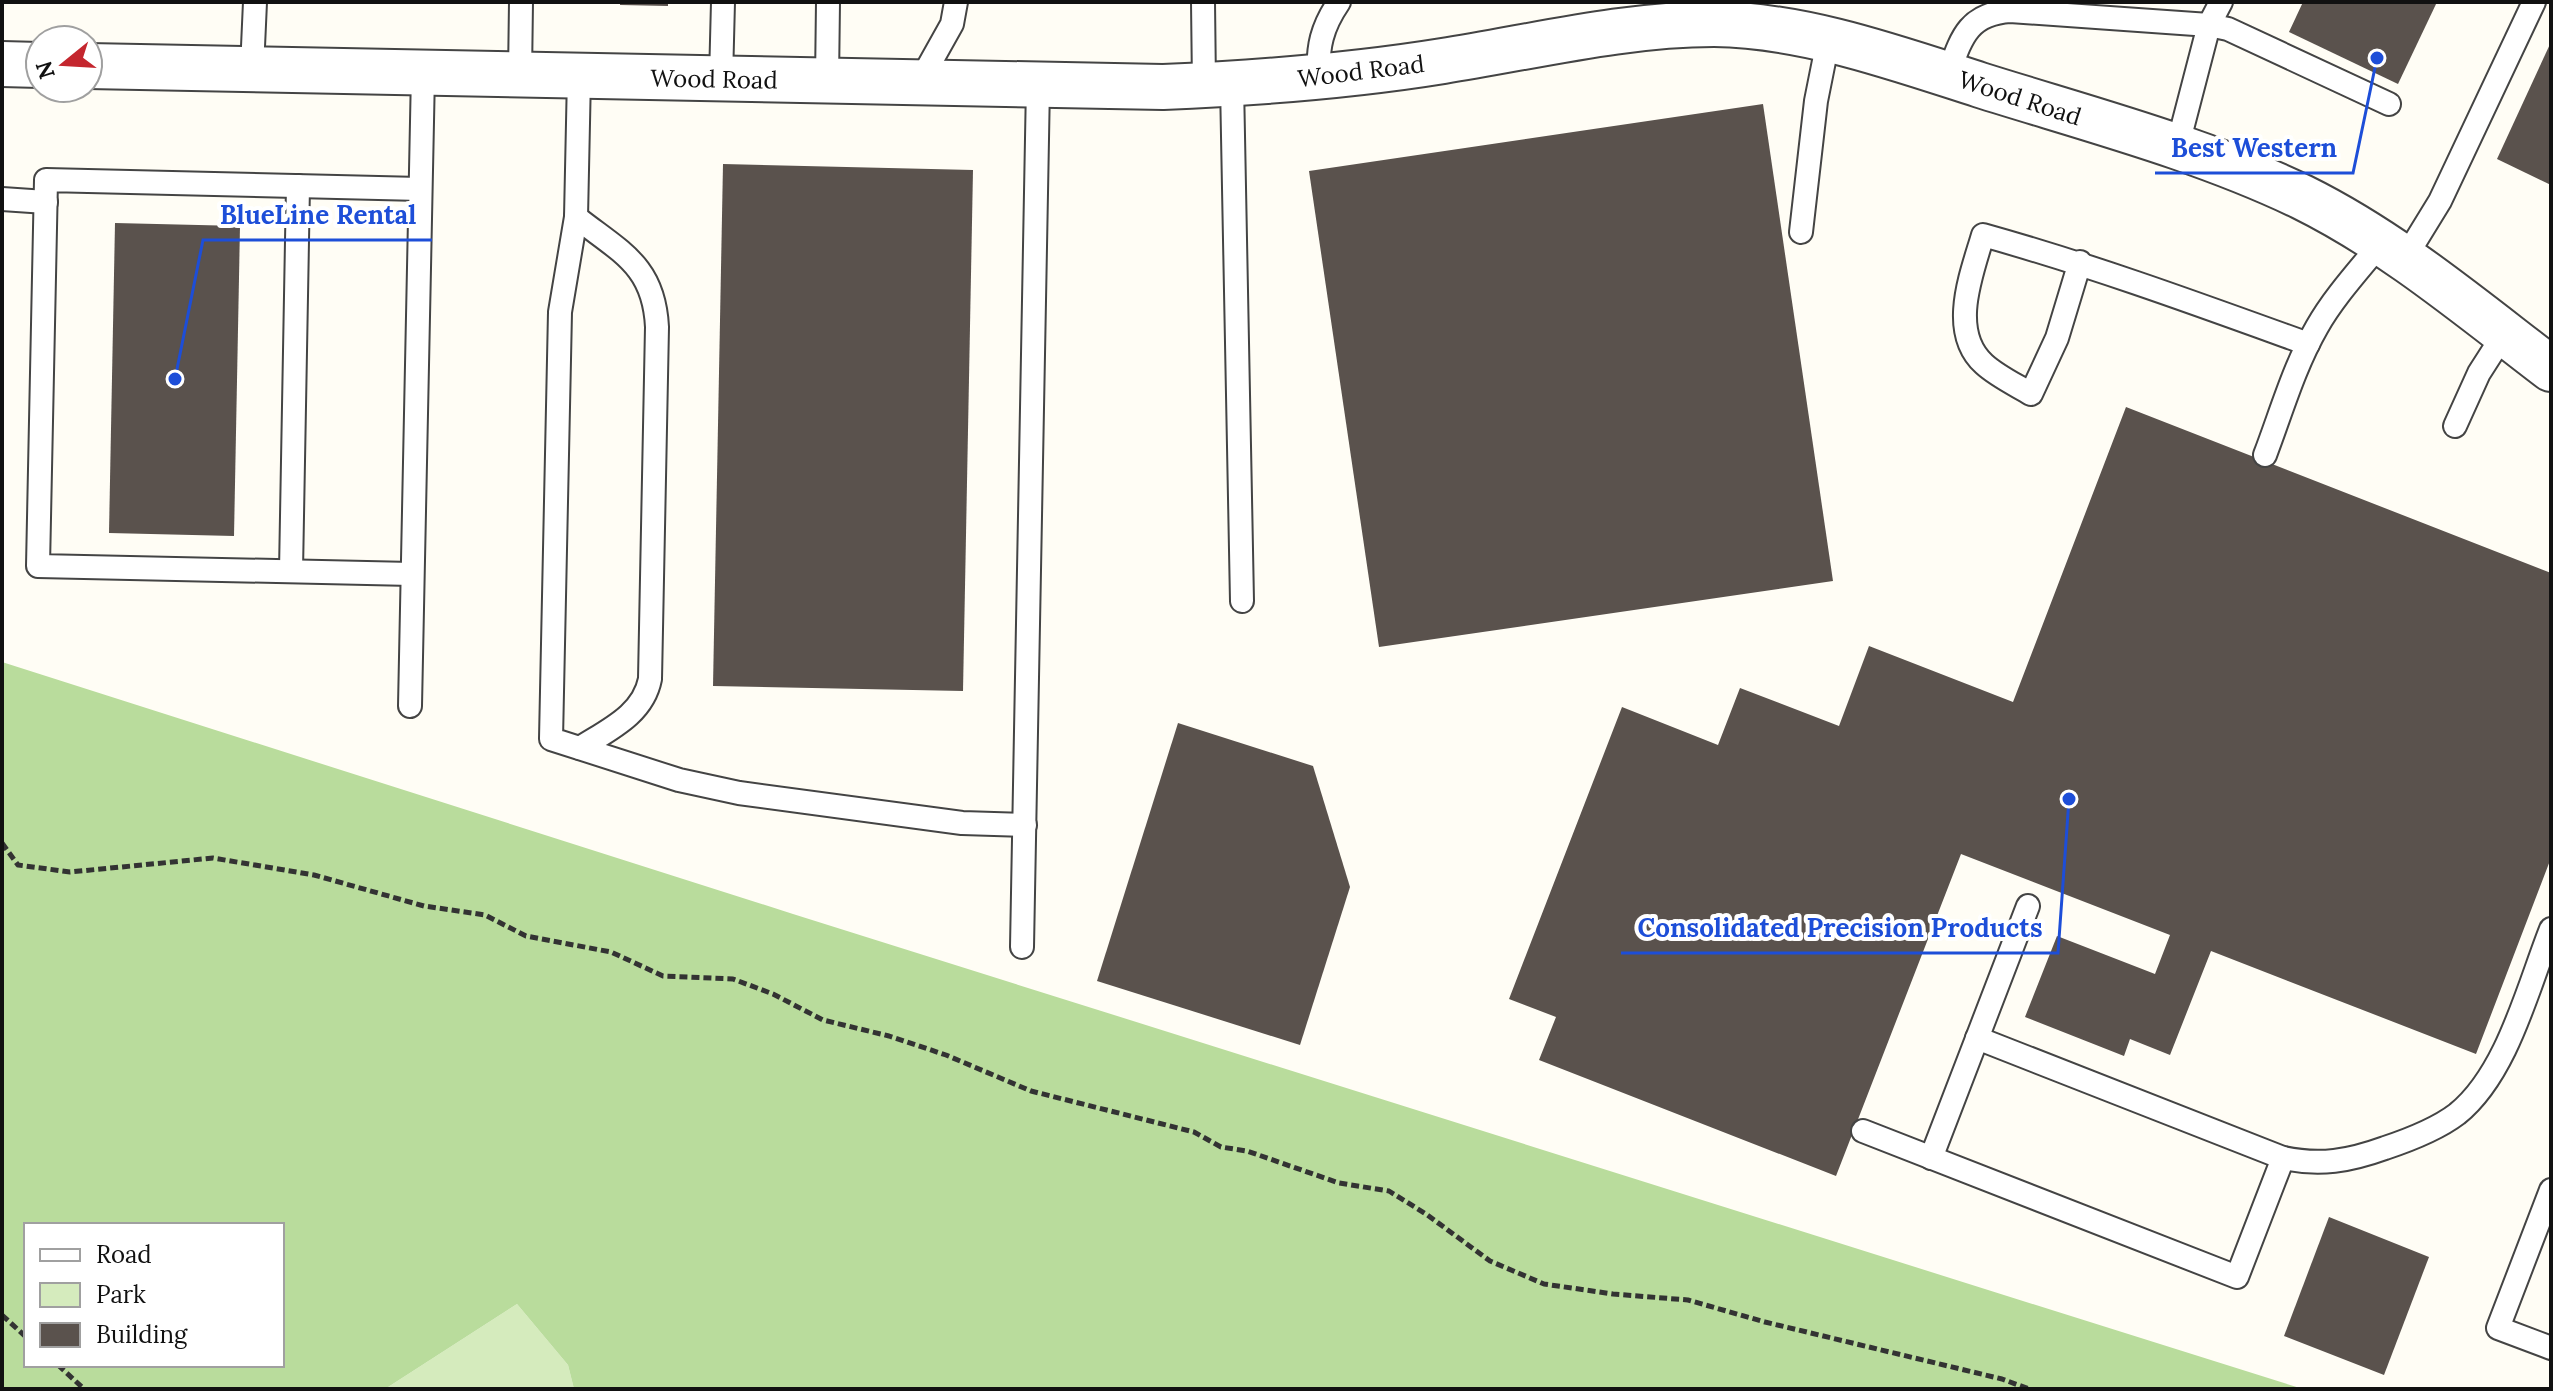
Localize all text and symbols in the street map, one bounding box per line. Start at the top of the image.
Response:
north arrow [24,24,104,104]
street label: Wood Road [1296,48,1426,94]
text: N [29,58,61,83]
street label: Wood Road [650,62,778,96]
street label: Wood Road [1955,64,2085,132]
callout: Best Western [2155,123,2353,173]
text: Best Western [2171,131,2338,164]
callout: BlueLine Rental [203,190,432,240]
text: BlueLine Rental [220,198,416,231]
callout: Consolidated Precision Products [1621,903,2058,953]
text: Consolidated Precision Products [1637,911,2043,944]
legend [24,1223,284,1367]
text: Road [96,1239,152,1270]
text: Park [96,1279,146,1310]
text: Building [96,1319,188,1350]

